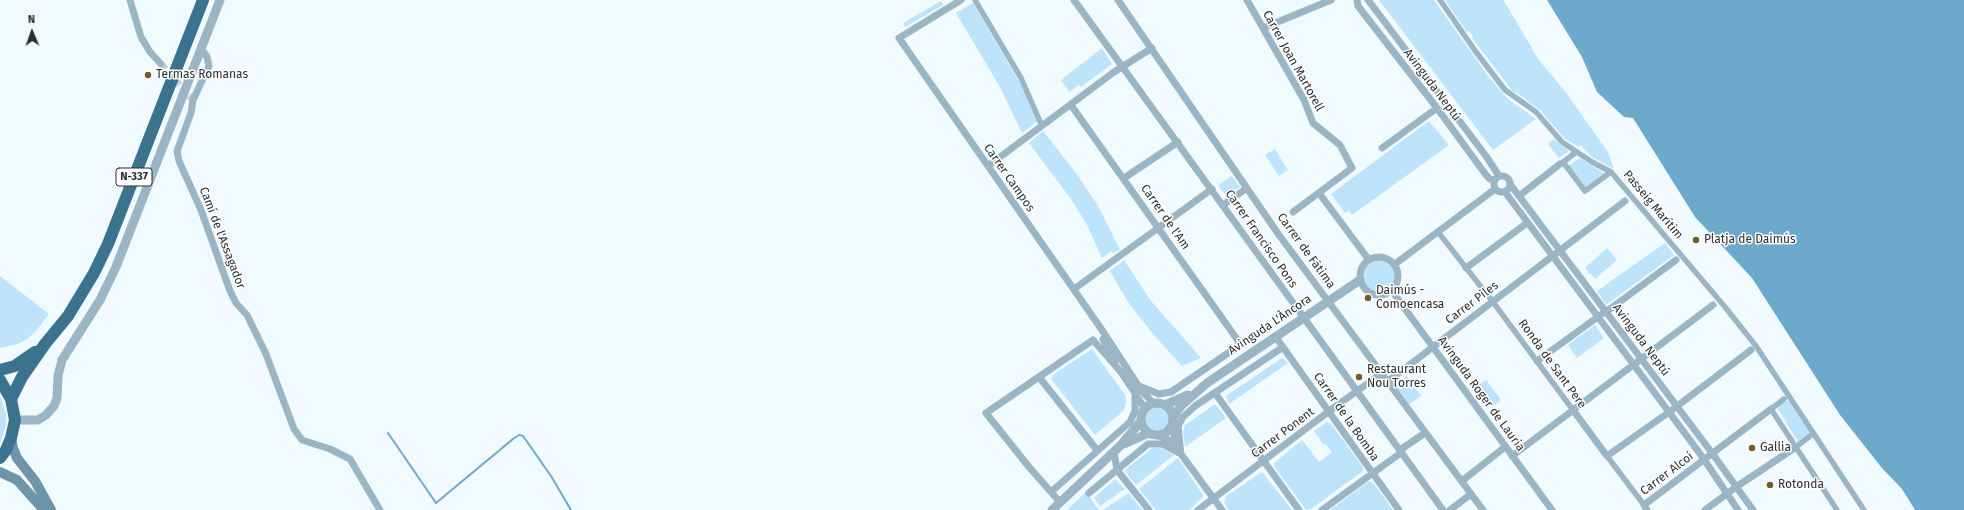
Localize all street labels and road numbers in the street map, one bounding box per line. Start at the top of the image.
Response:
street label: Carrer Joan Martorell [1259,8,1327,114]
street label: Avinguda Neptú [1400,46,1464,124]
street label: Carrer Campos [980,141,1038,215]
road number: N-337 [116,168,152,186]
street label: Passeig Marítim [1620,168,1686,242]
street label: Carrer de l'Am [1137,182,1193,252]
street label: Camí de l'Assagador [196,185,248,291]
street label: Carrer Francisco Pons [1222,187,1300,291]
street label: Carrer de Fàtima [1274,211,1338,291]
street label: Carrer Piles [1443,278,1501,328]
street label: Avinguda L'Àncora [1226,292,1314,358]
street label: Avinguda Neptú [1609,301,1673,379]
street label: Ronda de Sant Pere [1515,317,1589,411]
street label: Avinguda Roger de Lauria [1434,334,1528,454]
street label: Carrer de la Bomba [1310,370,1382,464]
street label: Carrer Ponent [1249,405,1317,461]
street label: Carrer Alcoi [1638,449,1696,499]

